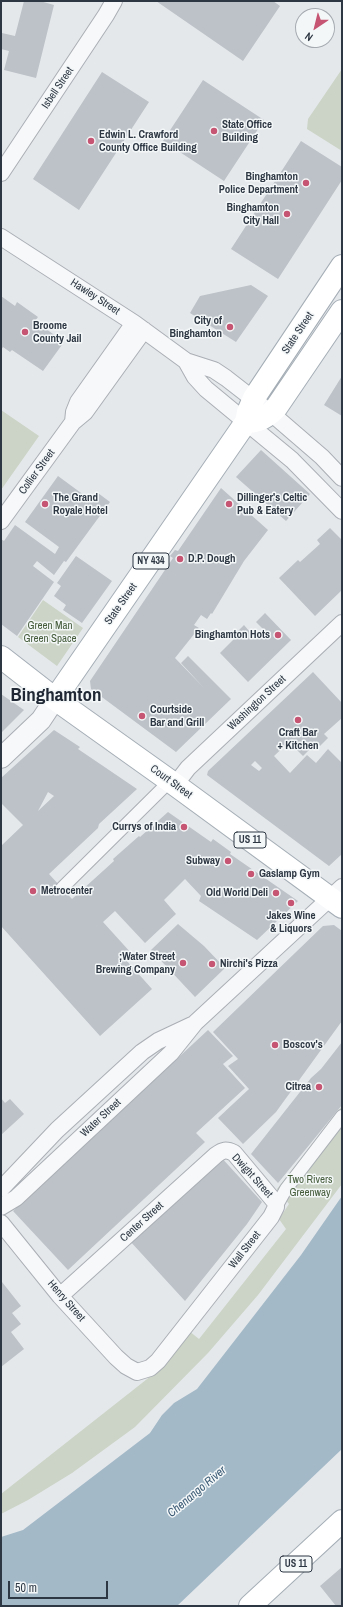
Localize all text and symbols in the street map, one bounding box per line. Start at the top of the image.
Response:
north arrow [295,8,335,48]
text: N [302,29,315,45]
street label: Isbell Street [39,65,77,111]
place label: State Office Building [222,118,272,144]
marker: State Office Building [209,126,219,136]
place label: Edwin L. Crawford County Office Building [99,128,197,154]
marker: Edwin L. Crawford County Office Building [86,136,96,146]
place label: Binghamton Police Department [219,170,298,196]
marker: Binghamton Police Department [301,178,311,188]
place label: Binghamton City Hall [226,201,279,227]
marker: Binghamton City Hall [282,209,292,219]
street label: Hawley Street [68,276,122,318]
street label: State Street [279,310,317,356]
place label: City of Binghamton [169,314,222,340]
place label: Broome County Jail [33,319,82,345]
marker: City of Binghamton [225,322,235,332]
marker: Broome County Jail [20,327,30,337]
street label: Collier Street [16,447,58,497]
place label: The Grand Royale Hotel [53,491,108,517]
place label: Dillinger's Celtic Pub & Eatery [237,491,307,517]
marker: The Grand Royale Hotel [40,499,50,509]
marker: Dillinger's Celtic Pub & Eatery [224,499,234,509]
place label: D.P. Dough [188,552,235,566]
road number: NY 434 [133,553,169,569]
marker: D.P. Dough [175,554,185,564]
street label: State Street [102,581,140,627]
park label: Green Man Green Space [23,619,77,645]
place label: Binghamton Hots [195,628,270,642]
marker: Binghamton Hots [273,630,283,640]
street label: Washington Street [225,673,289,733]
district label: Binghamton [11,685,101,707]
place label: Courtside Bar and Grill [150,703,204,729]
marker: Courtside Bar and Grill [137,711,147,721]
marker: Craft Bar + Kitchen [293,715,303,725]
place label: Craft Bar + Kitchen [278,726,318,752]
street label: Court Street [147,762,195,802]
place label: Currys of India [112,820,176,834]
marker: Currys of India [179,822,189,832]
road number: US 11 [234,832,266,848]
place label: Subway [186,854,220,868]
marker: Subway [223,856,233,866]
place label: Gaslamp Gym [259,867,320,881]
marker: Gaslamp Gym [246,869,256,879]
place label: Metrocenter [41,884,93,898]
marker: Metrocenter [28,886,38,896]
place label: Old World Deli [206,886,268,900]
marker: Old World Deli [271,888,281,898]
marker: Jakes Wine & Liquors [286,898,296,908]
place label: Jakes Wine & Liquors [266,909,316,935]
place label: ;Water Street Brewing Company [96,950,175,976]
place label: Nirchi's Pizza [220,957,278,971]
marker: ;Water Street Brewing Company [178,958,188,968]
marker: Nirchi's Pizza [207,959,217,969]
place label: Boscov's [283,1038,323,1052]
marker: Boscov's [270,1040,280,1050]
place label: Citrea [285,1080,311,1094]
marker: Citrea [314,1082,324,1092]
street label: Water Street [78,1096,124,1140]
street label: Dwight Street [229,1151,275,1201]
park label: Two Rivers Greenway [287,1173,333,1199]
street label: Center Street [118,1199,166,1245]
street label: Wall Street [226,1229,264,1271]
street label: Henry Street [44,1278,88,1324]
water label: Chenango River [165,1463,229,1521]
road number: US 11 [280,1556,312,1572]
scale bar [10,1573,110,1599]
text: 50 m [15,1580,37,1596]

